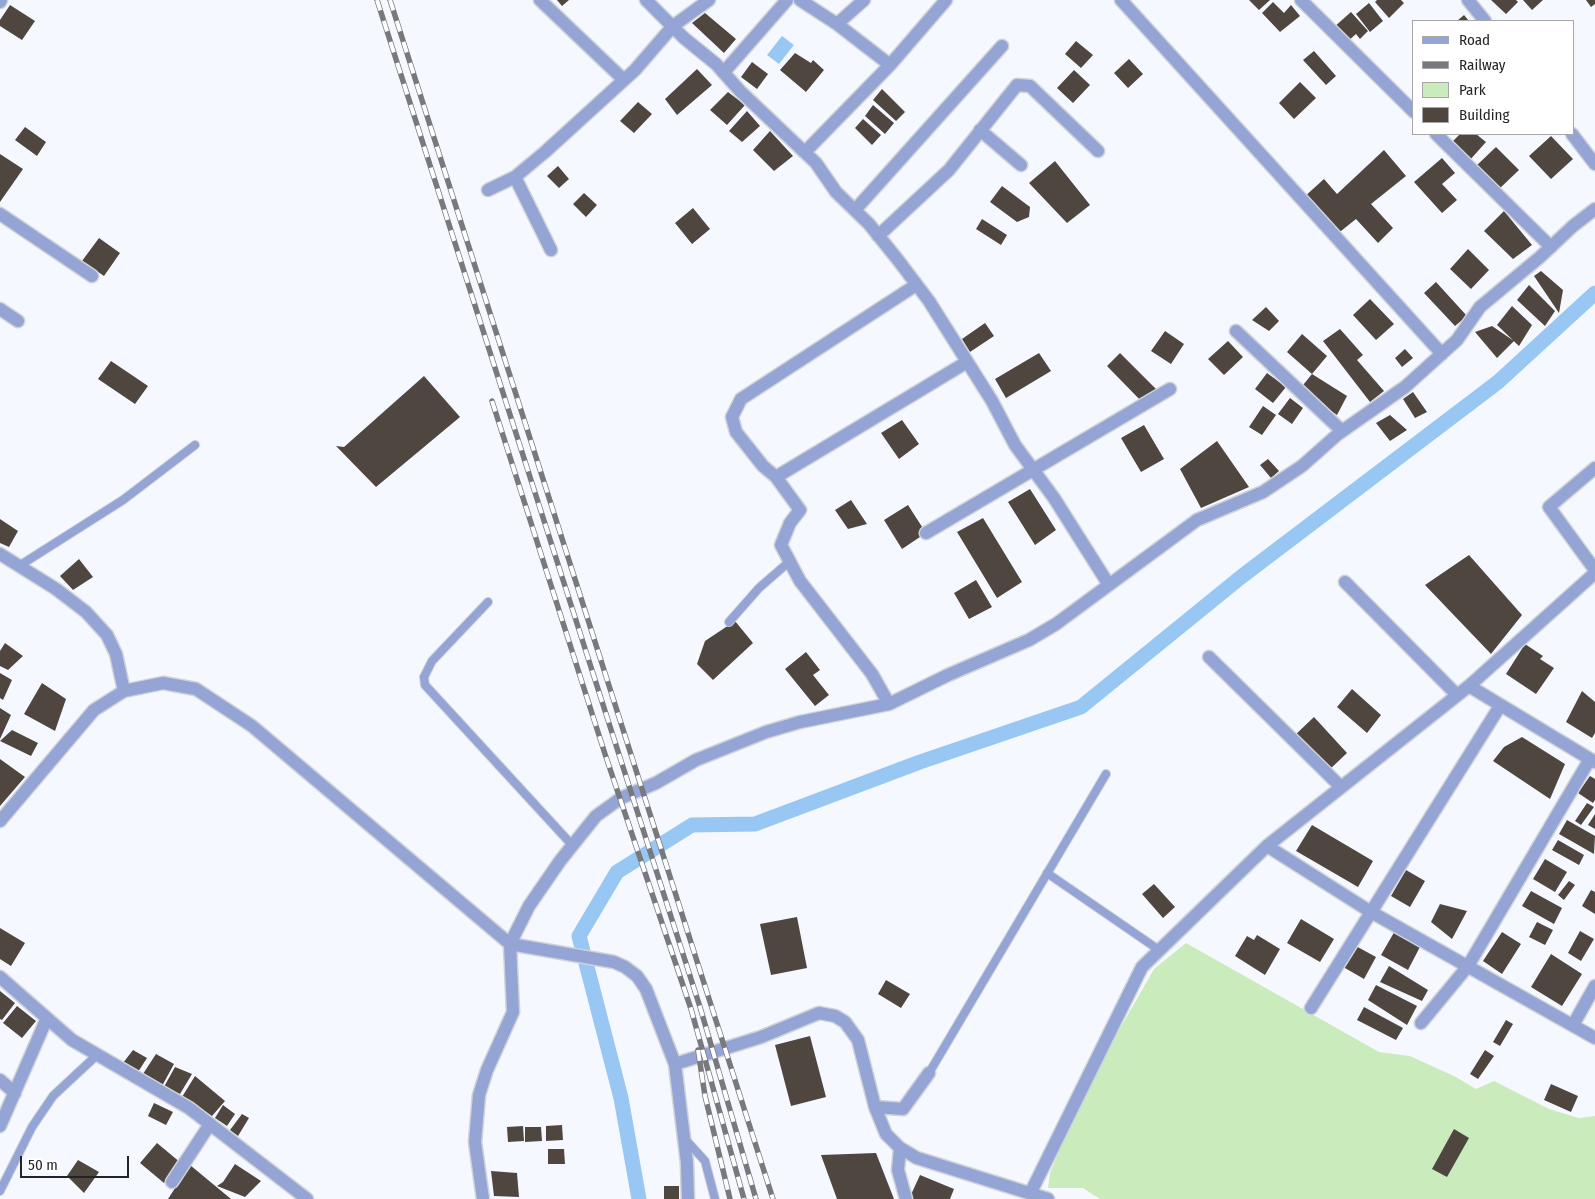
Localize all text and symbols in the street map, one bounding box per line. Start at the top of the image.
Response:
legend [1412,20,1575,135]
text: Road [1459,31,1490,49]
text: Railway [1459,56,1506,74]
text: Park [1459,81,1486,99]
text: Building [1459,106,1510,124]
scale bar [22,1146,131,1178]
text: 50 m [28,1156,58,1174]

